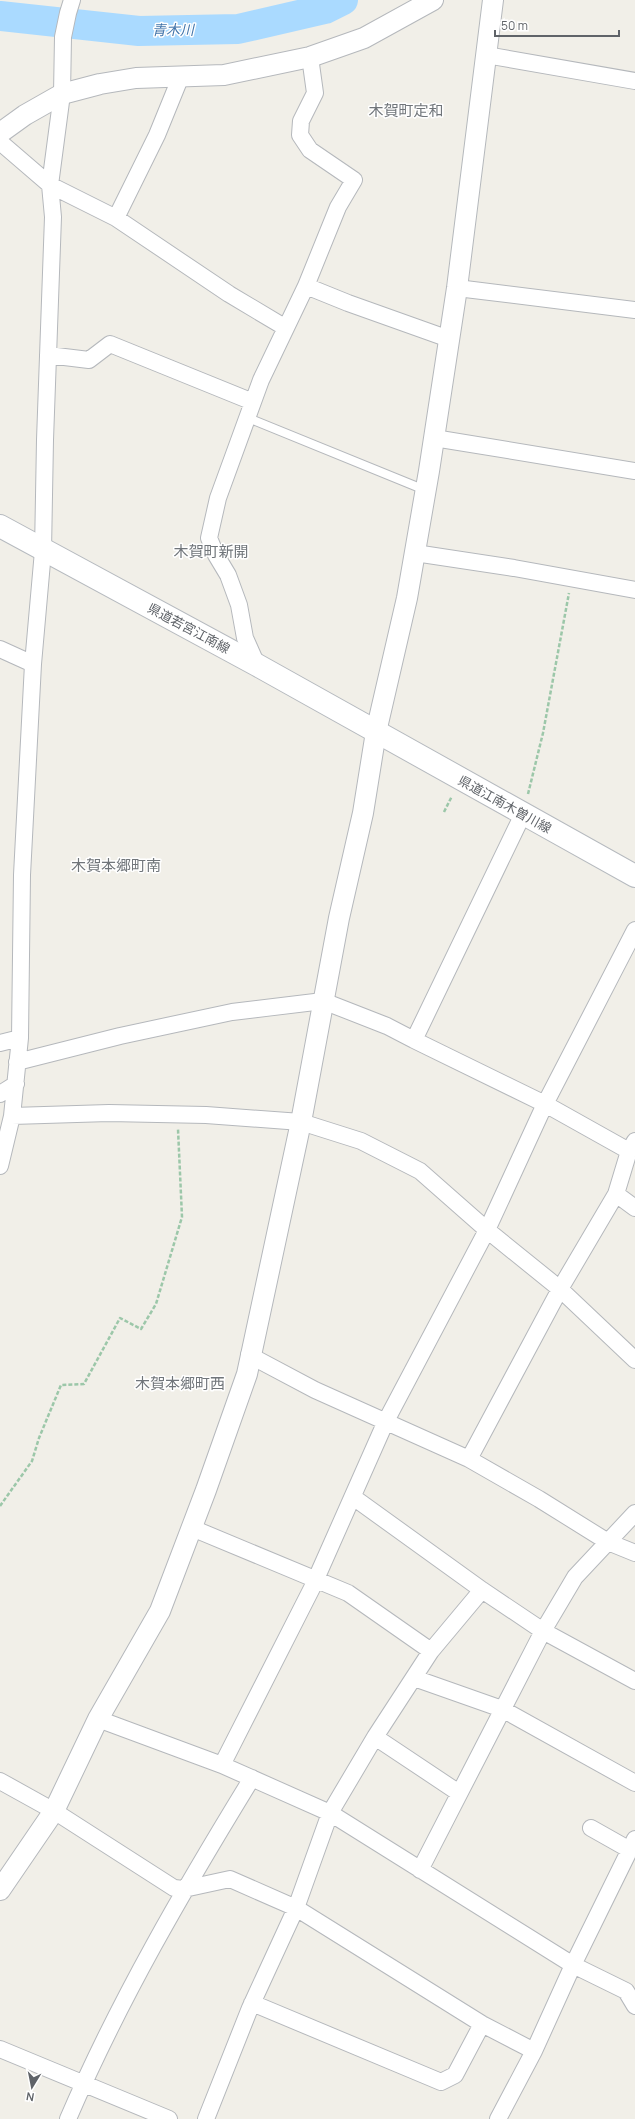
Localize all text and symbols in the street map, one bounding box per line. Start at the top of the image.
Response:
scale bar [495,12,619,38]
text: 50 m [501,17,528,34]
water label: 青木川 [152,20,196,39]
district label: 木賀町定和 [368,100,444,121]
district label: 木賀町新開 [173,541,249,562]
street label: 県道若宮江南線 [145,599,233,657]
street label: 県道江南木曽川線 [455,771,555,837]
district label: 木賀本郷町南 [71,855,161,876]
district label: 木賀本郷町西 [135,1373,225,1394]
north arrow [12,2067,52,2107]
text: N [25,2089,35,2105]

